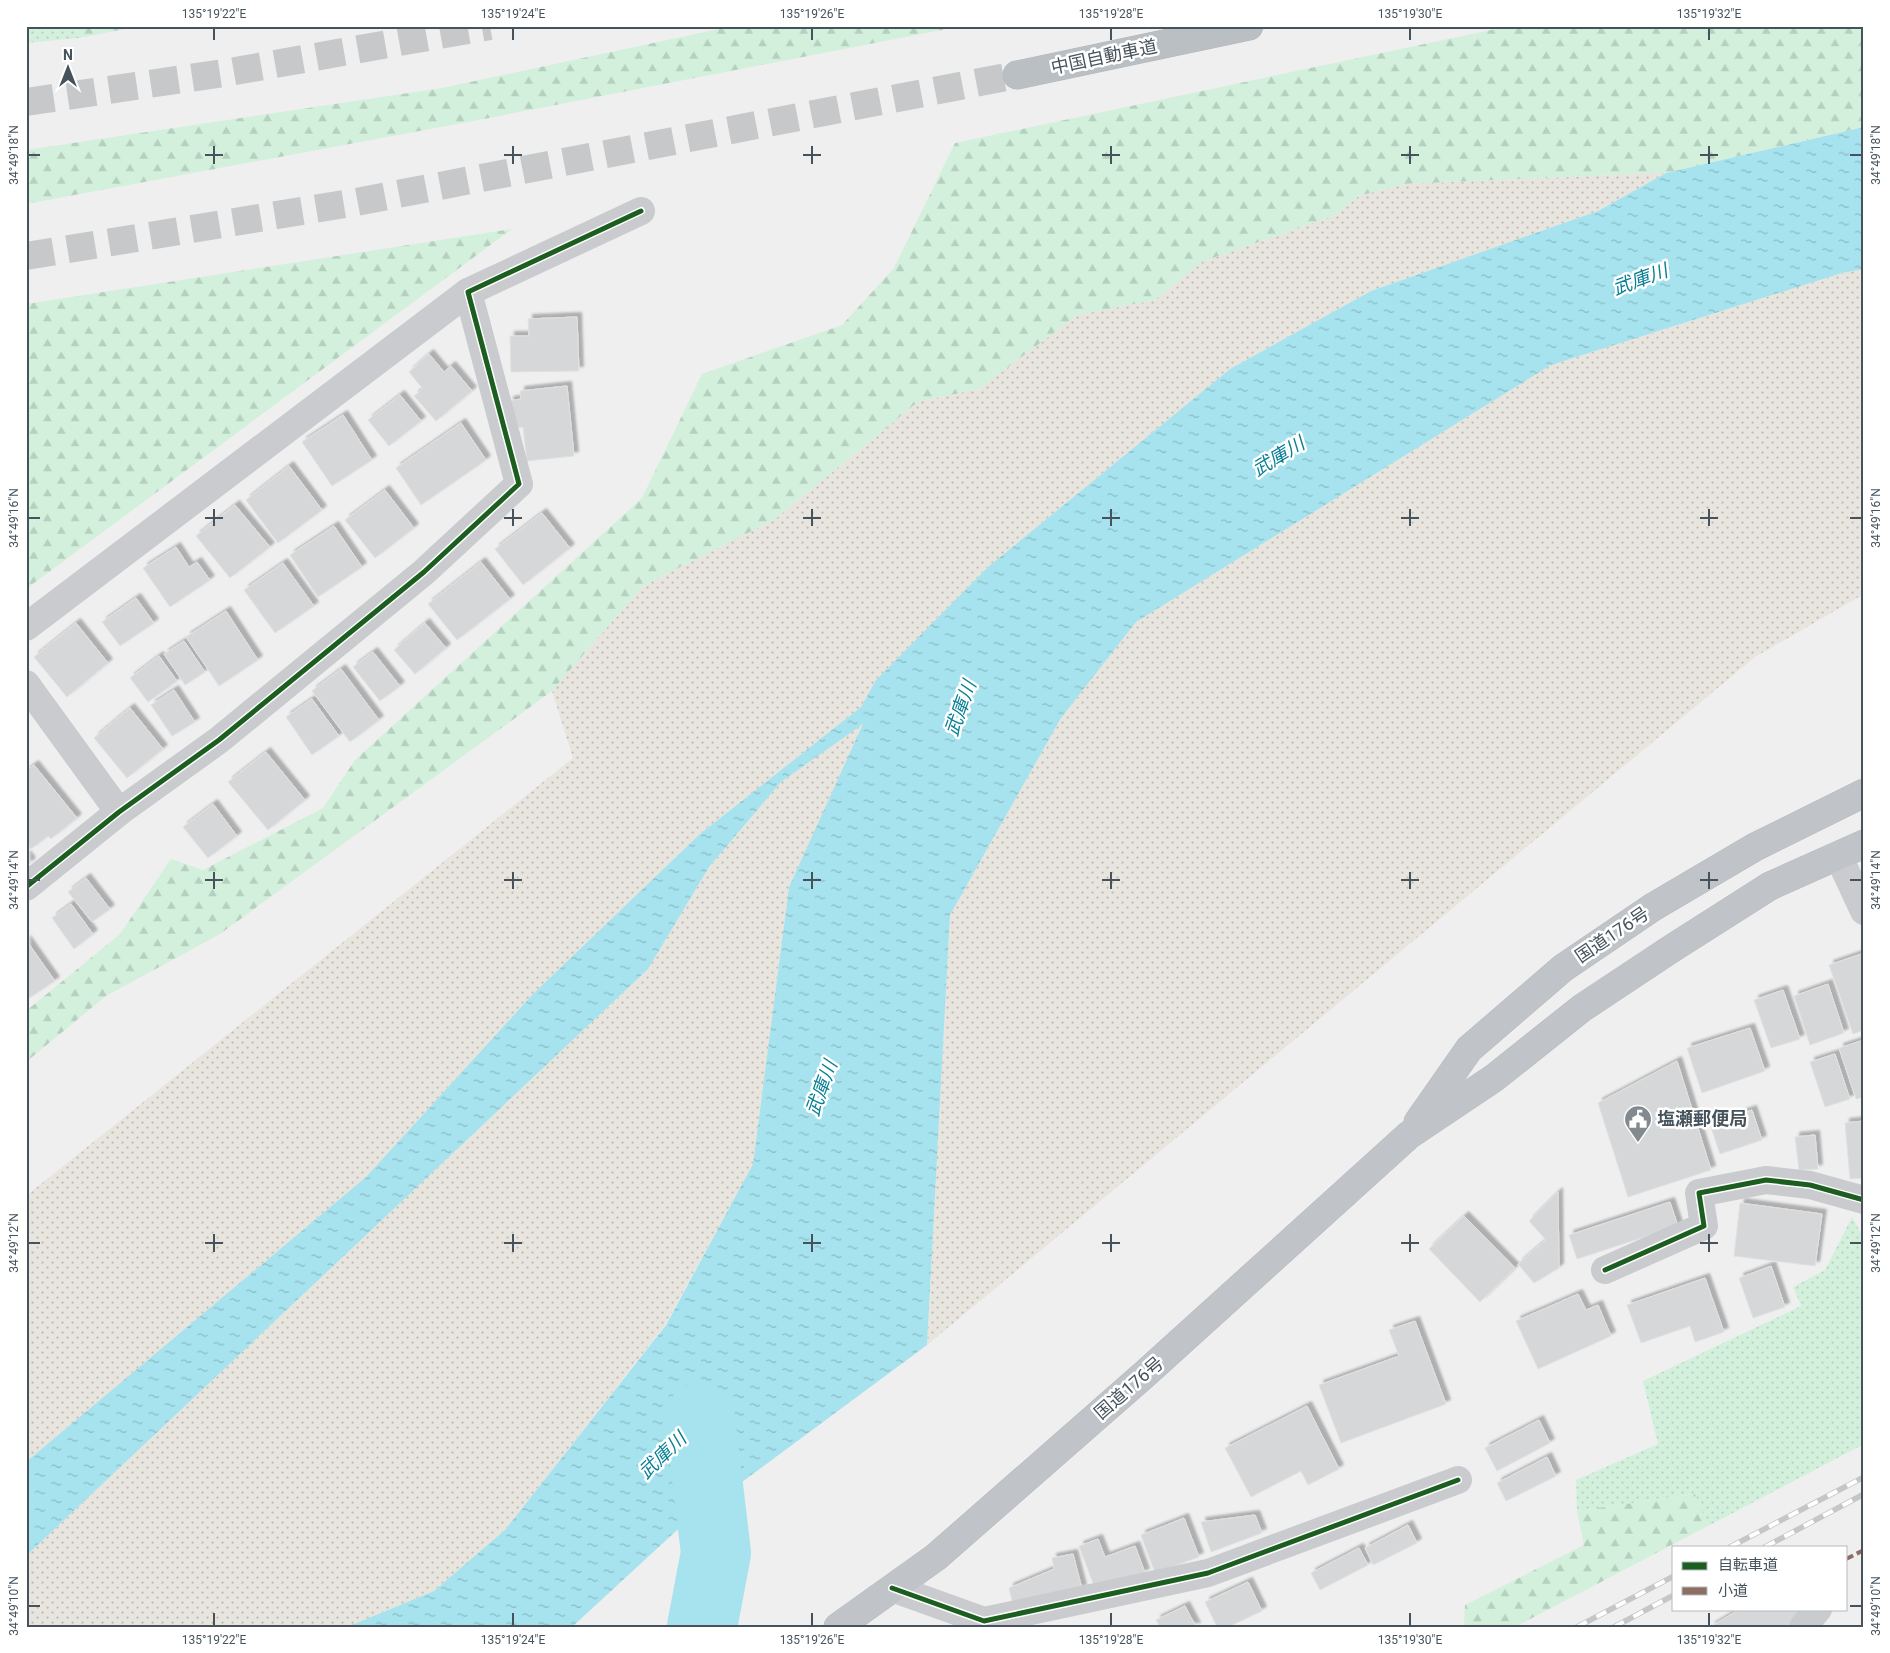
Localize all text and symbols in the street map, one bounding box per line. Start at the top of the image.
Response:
text: 135°19'22"E [182,7,246,21]
text: 135°19'24"E [481,7,545,21]
text: 135°19'26"E [780,7,844,21]
text: 135°19'28"E [1079,7,1143,21]
text: 135°19'30"E [1378,7,1442,21]
text: 135°19'32"E [1677,7,1741,21]
street label: 中国自動車道 [1049,35,1159,78]
north arrow [42,42,92,92]
text: N [63,47,73,63]
text: 34°49'18"N [7,125,21,185]
text: 34°49'18"N [1869,125,1883,185]
water label: 武庫川 [1609,258,1673,300]
water label: 武庫川 [1248,431,1310,481]
text: 34°49'16"N [7,488,21,548]
text: 34°49'16"N [1869,488,1883,548]
water label: 武庫川 [940,676,982,739]
text: 34°49'14"N [7,850,21,910]
text: 34°49'14"N [1869,850,1883,910]
street label: 国道176号 [1571,902,1653,967]
water label: 武庫川 [801,1056,843,1119]
public building icon: 塩瀬郵便局 [1623,1104,1653,1143]
place label: 塩瀬郵便局 [1657,1108,1747,1129]
text: 34°49'12"N [7,1213,21,1273]
text: 34°49'12"N [1869,1213,1883,1273]
street label: 国道176号 [1090,1352,1167,1423]
water label: 武庫川 [634,1426,692,1483]
legend [1672,1546,1848,1610]
text: 自転車道 [1718,1556,1778,1574]
text: 34°49'10"N [7,1576,21,1636]
text: 34°49'10"N [1869,1576,1883,1636]
text: 小道 [1718,1582,1748,1600]
text: 135°19'22"E [182,1633,246,1647]
text: 135°19'24"E [481,1633,545,1647]
text: 135°19'26"E [780,1633,844,1647]
text: 135°19'28"E [1079,1633,1143,1647]
text: 135°19'30"E [1378,1633,1442,1647]
text: 135°19'32"E [1677,1633,1741,1647]

